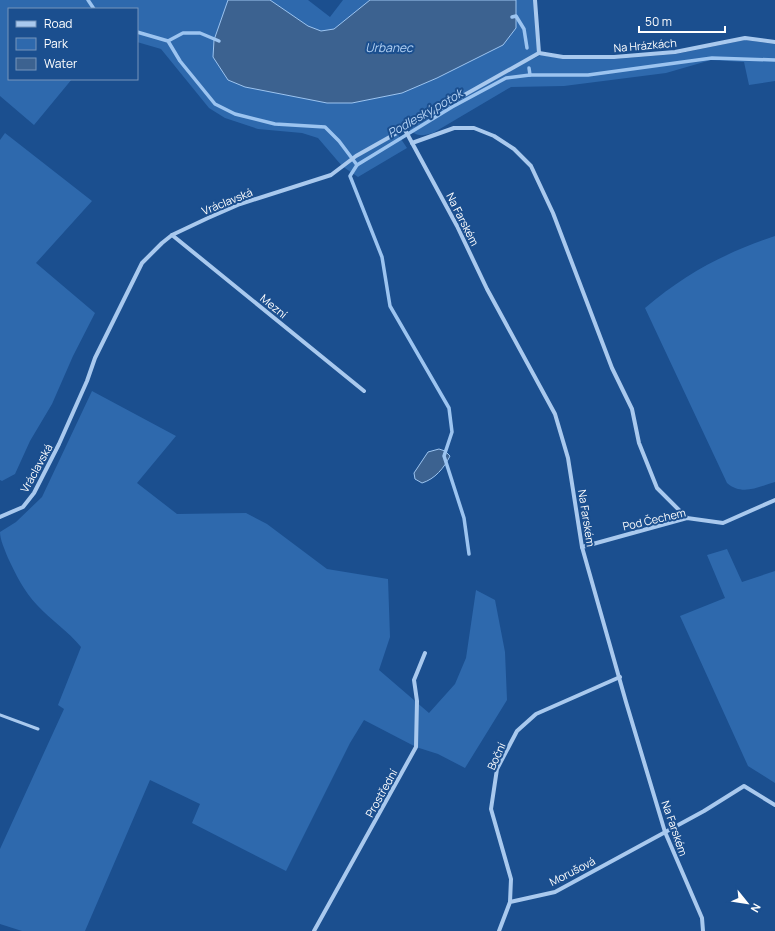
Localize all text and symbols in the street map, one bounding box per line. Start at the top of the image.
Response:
legend [8,8,138,80]
scale bar [639,8,725,34]
text: 50 m [645,13,672,30]
text: Road [44,15,72,32]
text: Park [44,35,69,52]
street label: Na Hrázkách [613,35,677,55]
water label: Urbanec [365,39,414,56]
text: Water [44,55,78,72]
water label: Podleský potok [384,84,467,141]
street label: Vráclavská [199,184,255,218]
street label: Na Farském [443,190,483,248]
street label: Mezní [257,291,291,322]
street label: Vráclavská [16,441,56,495]
street label: Na Farském [575,488,599,548]
street label: Pod Čechem [621,504,687,534]
street label: Boční [483,740,509,772]
street label: Prostřední [362,766,401,820]
street label: Na Farském [659,798,691,858]
street label: Morušová [546,853,598,889]
north arrow [727,883,767,923]
text: N [748,901,765,916]

